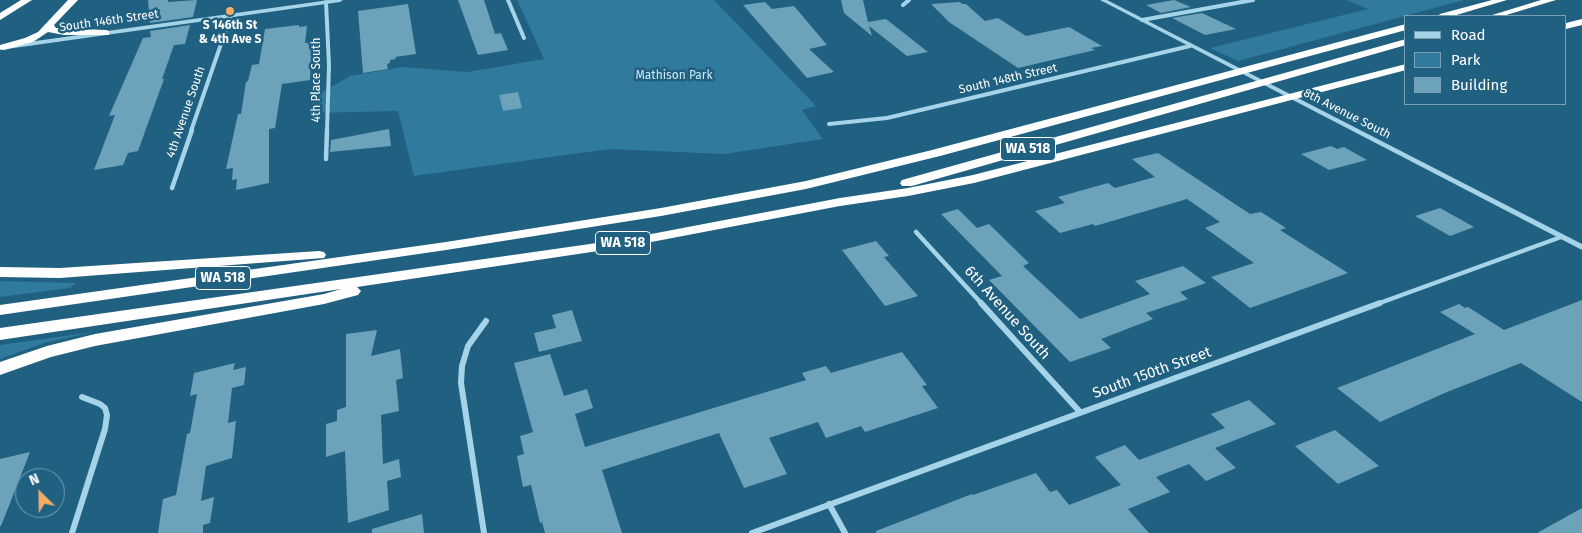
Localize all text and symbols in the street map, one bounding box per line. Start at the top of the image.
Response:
marker: S 146th St & 4th Ave S [224,5,236,17]
street label: South 146th Street [58,7,160,35]
legend [1404,15,1567,105]
place label: S 146th St & 4th Ave S [199,19,261,47]
text: Road [1451,26,1486,44]
street label: 4th Place South [310,38,324,122]
text: Park [1451,51,1481,69]
street label: South 148th Street [957,61,1059,97]
street label: 4th Avenue South [164,64,208,160]
park label: Mathison Park [635,69,713,83]
text: Building [1451,76,1507,94]
street label: 8th Avenue South [1301,86,1393,142]
road number: WA 518 [1000,138,1056,160]
road number: WA 518 [596,232,650,254]
street label: 6th Avenue South [960,262,1054,364]
road number: WA 518 [196,266,250,290]
street label: South 150th Street [1090,343,1214,403]
north arrow [15,468,65,518]
text: N [27,470,42,489]

